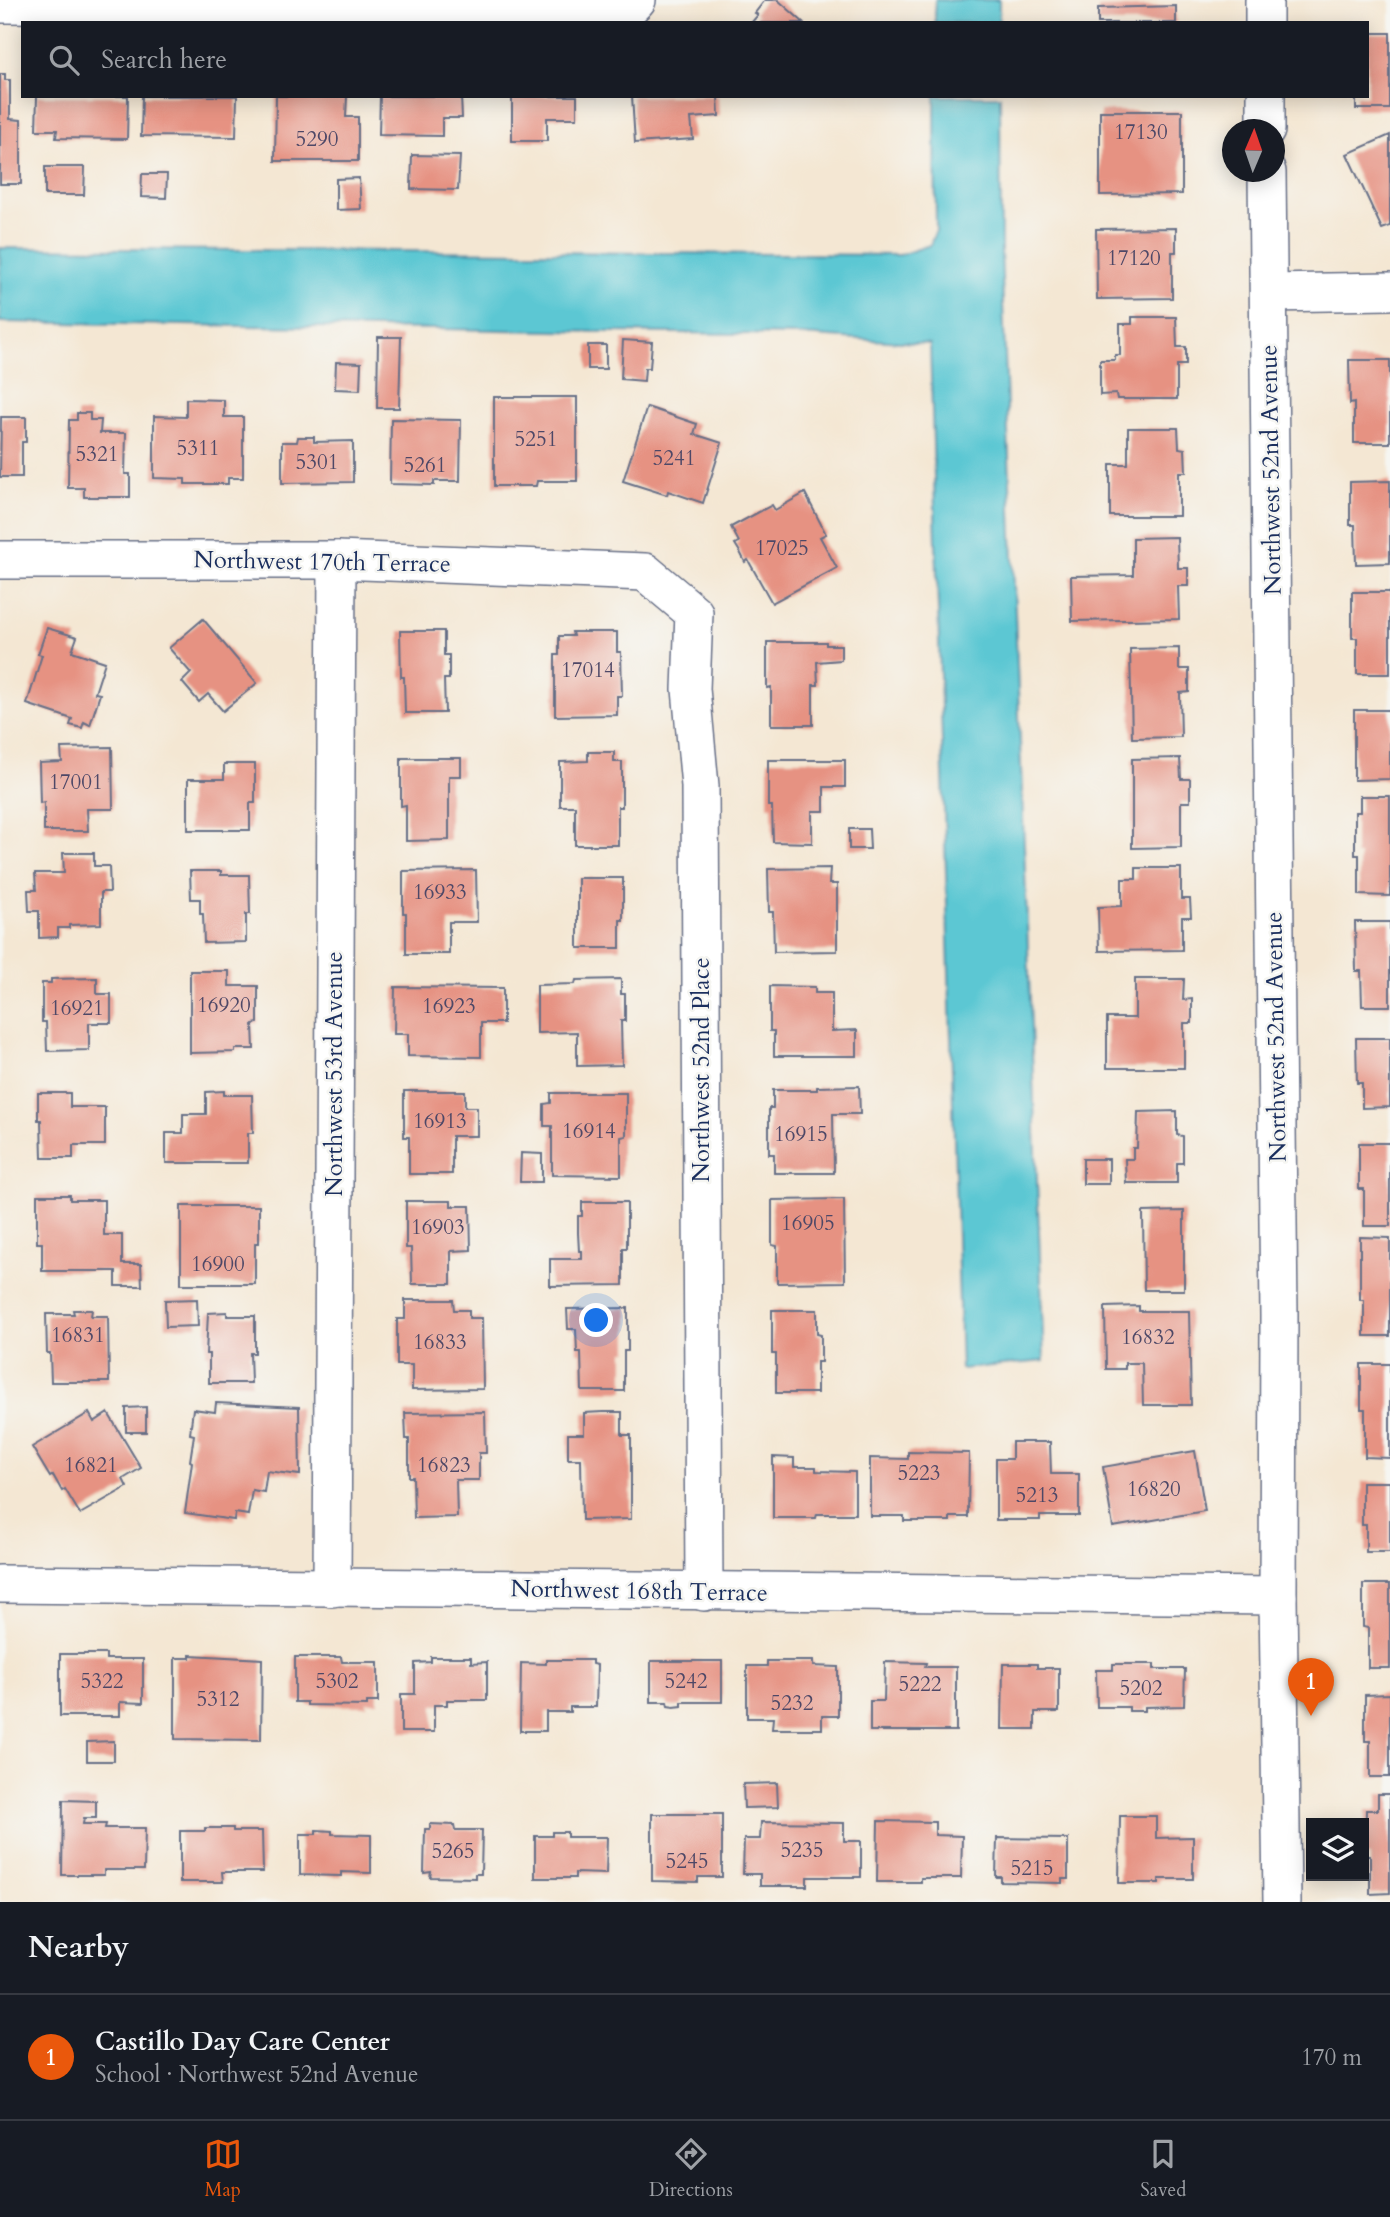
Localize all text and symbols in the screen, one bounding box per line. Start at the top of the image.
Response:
search box [21,21,1369,98]
icon: search [45,41,83,79]
text: Search here [101,42,227,77]
house number: 17130 [1114,118,1168,147]
north arrow [1222,119,1285,182]
house number: 5290 [295,125,339,154]
house number: 17120 [1107,244,1161,273]
street label: Northwest 52nd Avenue [1252,345,1290,595]
house number: 5251 [514,425,558,454]
house number: 5311 [176,434,220,463]
house number: 5321 [75,440,119,469]
house number: 5241 [652,444,696,473]
house number: 5301 [295,448,339,477]
house number: 5261 [403,451,447,480]
house number: 17025 [755,534,809,563]
street label: Northwest 170th Terrace [193,543,451,581]
house number: 17014 [561,656,615,685]
house number: 17001 [49,768,103,797]
house number: 16933 [413,878,467,907]
street label: Northwest 52nd Avenue [1257,912,1295,1162]
street label: Northwest 53rd Avenue [318,951,351,1197]
street label: Northwest 52nd Place [685,957,718,1183]
house number: 16920 [197,991,251,1020]
house number: 16923 [422,992,476,1021]
house number: 16921 [50,994,104,1023]
house number: 16913 [413,1107,467,1136]
house number: 16914 [562,1117,616,1146]
house number: 16915 [774,1120,828,1149]
house number: 16905 [781,1209,835,1238]
house number: 16903 [411,1213,465,1242]
house number: 16900 [191,1250,245,1279]
your location [579,1303,613,1337]
house number: 16831 [51,1321,105,1350]
house number: 16832 [1121,1323,1175,1352]
house number: 16833 [413,1328,467,1357]
house number: 16821 [64,1451,118,1480]
house number: 16823 [417,1451,471,1480]
house number: 5223 [897,1459,941,1488]
house number: 16820 [1127,1475,1181,1504]
house number: 5213 [1015,1481,1059,1510]
street label: Northwest 168th Terrace [510,1572,768,1610]
pin: 1 [1288,1658,1334,1716]
house number: 5322 [80,1667,124,1696]
house number: 5302 [315,1667,359,1696]
house number: 5242 [664,1667,708,1696]
house number: 5222 [898,1670,942,1699]
house number: 5202 [1119,1674,1163,1703]
house number: 5312 [196,1685,240,1714]
house number: 5232 [770,1689,814,1718]
map controls [1306,1818,1369,1881]
button: layers [1306,1818,1369,1881]
house number: 5235 [780,1836,824,1865]
house number: 5265 [431,1837,475,1866]
house number: 5245 [665,1847,709,1876]
house number: 5215 [1010,1854,1054,1883]
text: Nearby [28,1927,129,1968]
text: Castillo Day Care Center [95,2024,390,2059]
text: 1 [45,2042,57,2073]
text: 170 m [1301,2042,1362,2073]
text: School · Northwest 52nd Avenue [95,2059,419,2090]
tab: Map [204,2135,242,2203]
tab: Directions [649,2135,733,2203]
tab: Saved [1140,2135,1186,2203]

